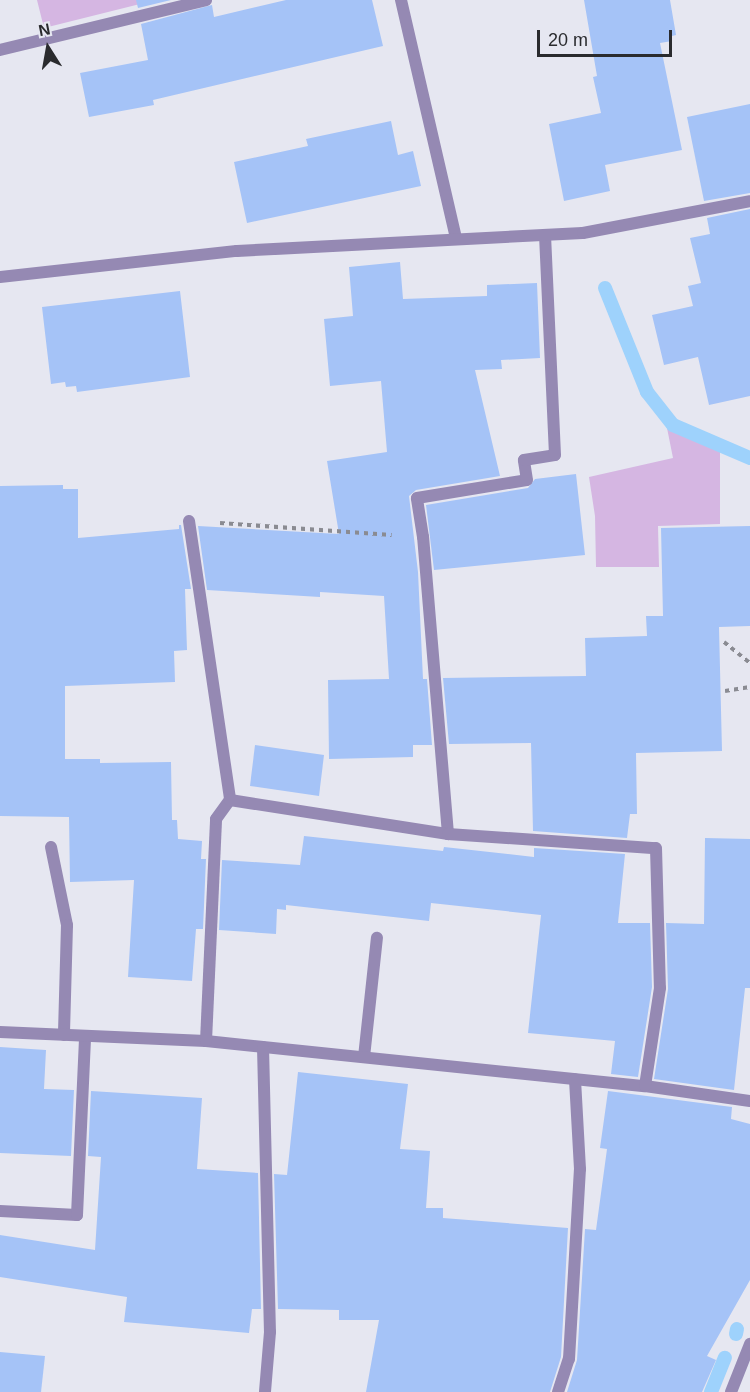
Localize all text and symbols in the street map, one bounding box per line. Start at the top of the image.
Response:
north arrow [18,18,78,78]
scale bar [540,18,675,56]
text: N [37,20,52,39]
text: 20 m [548,30,588,50]

